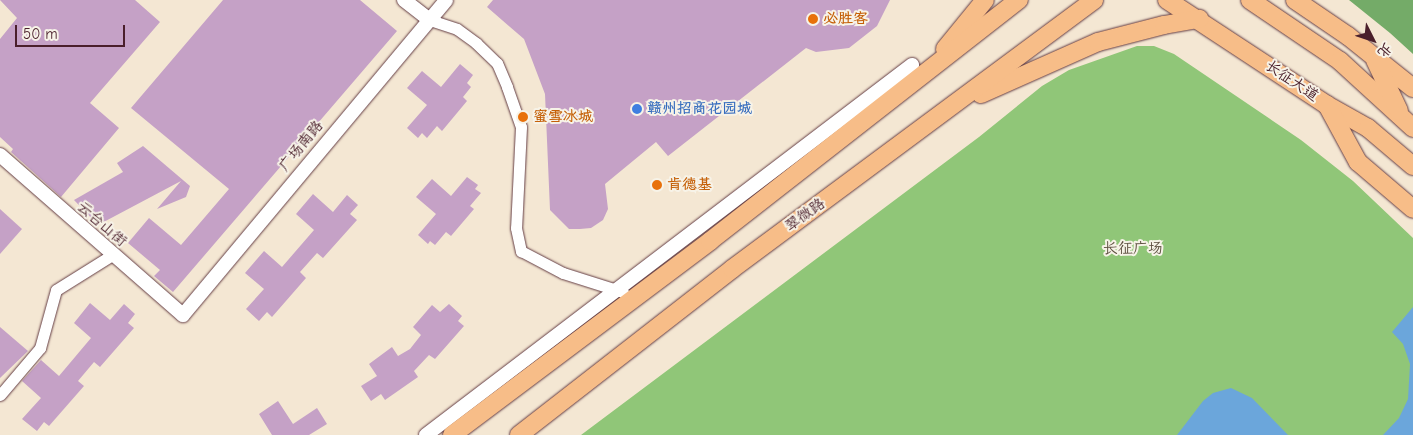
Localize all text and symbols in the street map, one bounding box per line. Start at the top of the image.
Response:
place label: 必胜客 [823,10,868,28]
marker: 必胜客 [807,13,819,25]
scale bar [18,15,128,47]
north arrow [1348,15,1398,65]
text: 50 m [23,25,58,43]
text: 北 [1374,39,1396,61]
street label: 长征大道 [1262,57,1322,105]
place label: 赣州招商花园城 [647,100,752,118]
marker: 赣州招商花园城 [631,103,643,115]
place label: 蜜雪冰城 [533,108,593,126]
marker: 蜜雪冰城 [517,111,529,123]
street label: 广场南路 [275,117,327,175]
place label: 肯德基 [667,176,712,194]
marker: 肯德基 [651,179,663,191]
street label: 翠微路 [782,194,828,236]
street label: 云台山街 [73,198,131,250]
park label: 长征广场 [1103,240,1163,258]

